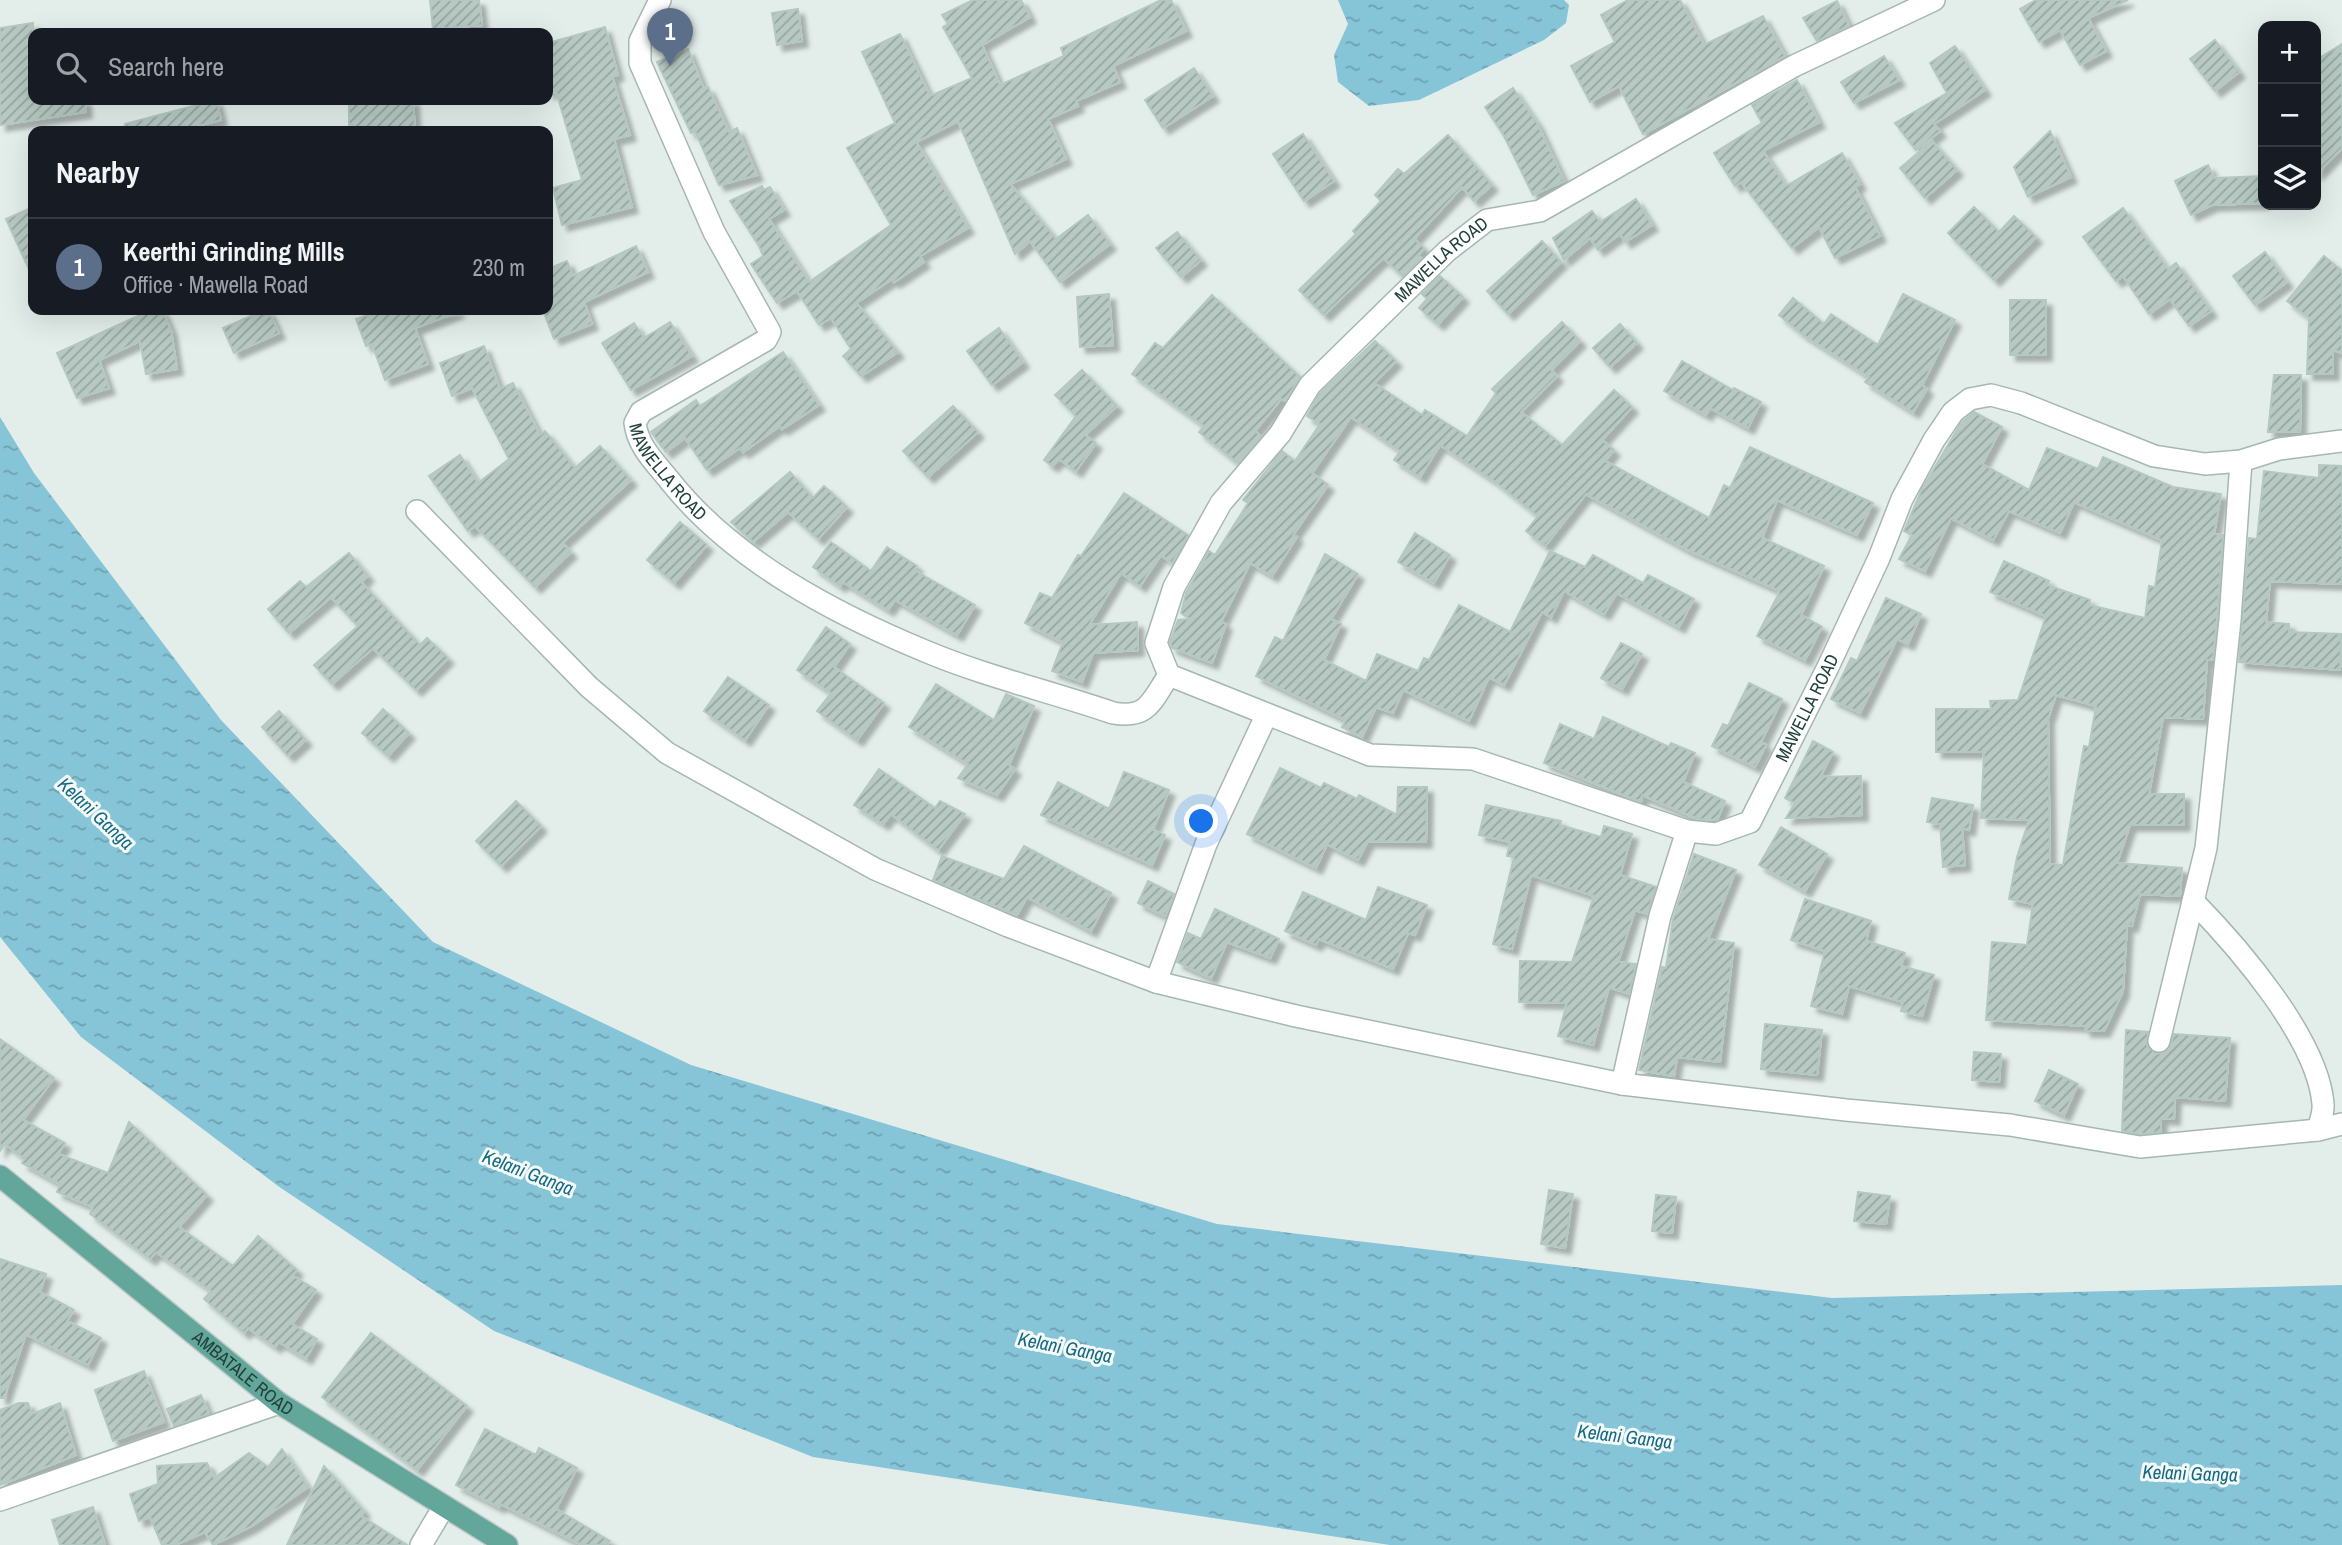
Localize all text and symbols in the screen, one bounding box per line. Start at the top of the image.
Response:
pin: 1 [647,8,693,66]
map controls [2258,21,2321,210]
button: + [2258,21,2321,84]
search box [28,28,553,105]
icon: search [52,48,90,86]
text: Search here [108,49,224,84]
button: − [2258,84,2321,147]
button: layers [2258,147,2321,210]
text: Nearby [56,152,139,192]
street label: MAWELLA ROAD [1389,211,1493,308]
text: Keerthi Grinding Mills [123,234,345,269]
text: 1 [74,252,84,283]
text: 230 m [473,252,525,283]
text: Office · Mawella Road [123,269,308,300]
street label: MAWELLA ROAD [623,421,713,526]
street label: MAWELLA ROAD [1769,650,1844,766]
water label: Kelani Ganga [52,771,140,855]
your location [1184,804,1218,838]
water label: Kelani Ganga [479,1143,577,1201]
street label: AMBATALE ROAD [187,1324,299,1421]
water label: Kelani Ganga [1016,1325,1115,1369]
water label: Kelani Ganga [1576,1417,1674,1455]
water label: Kelani Ganga [2142,1458,2238,1488]

